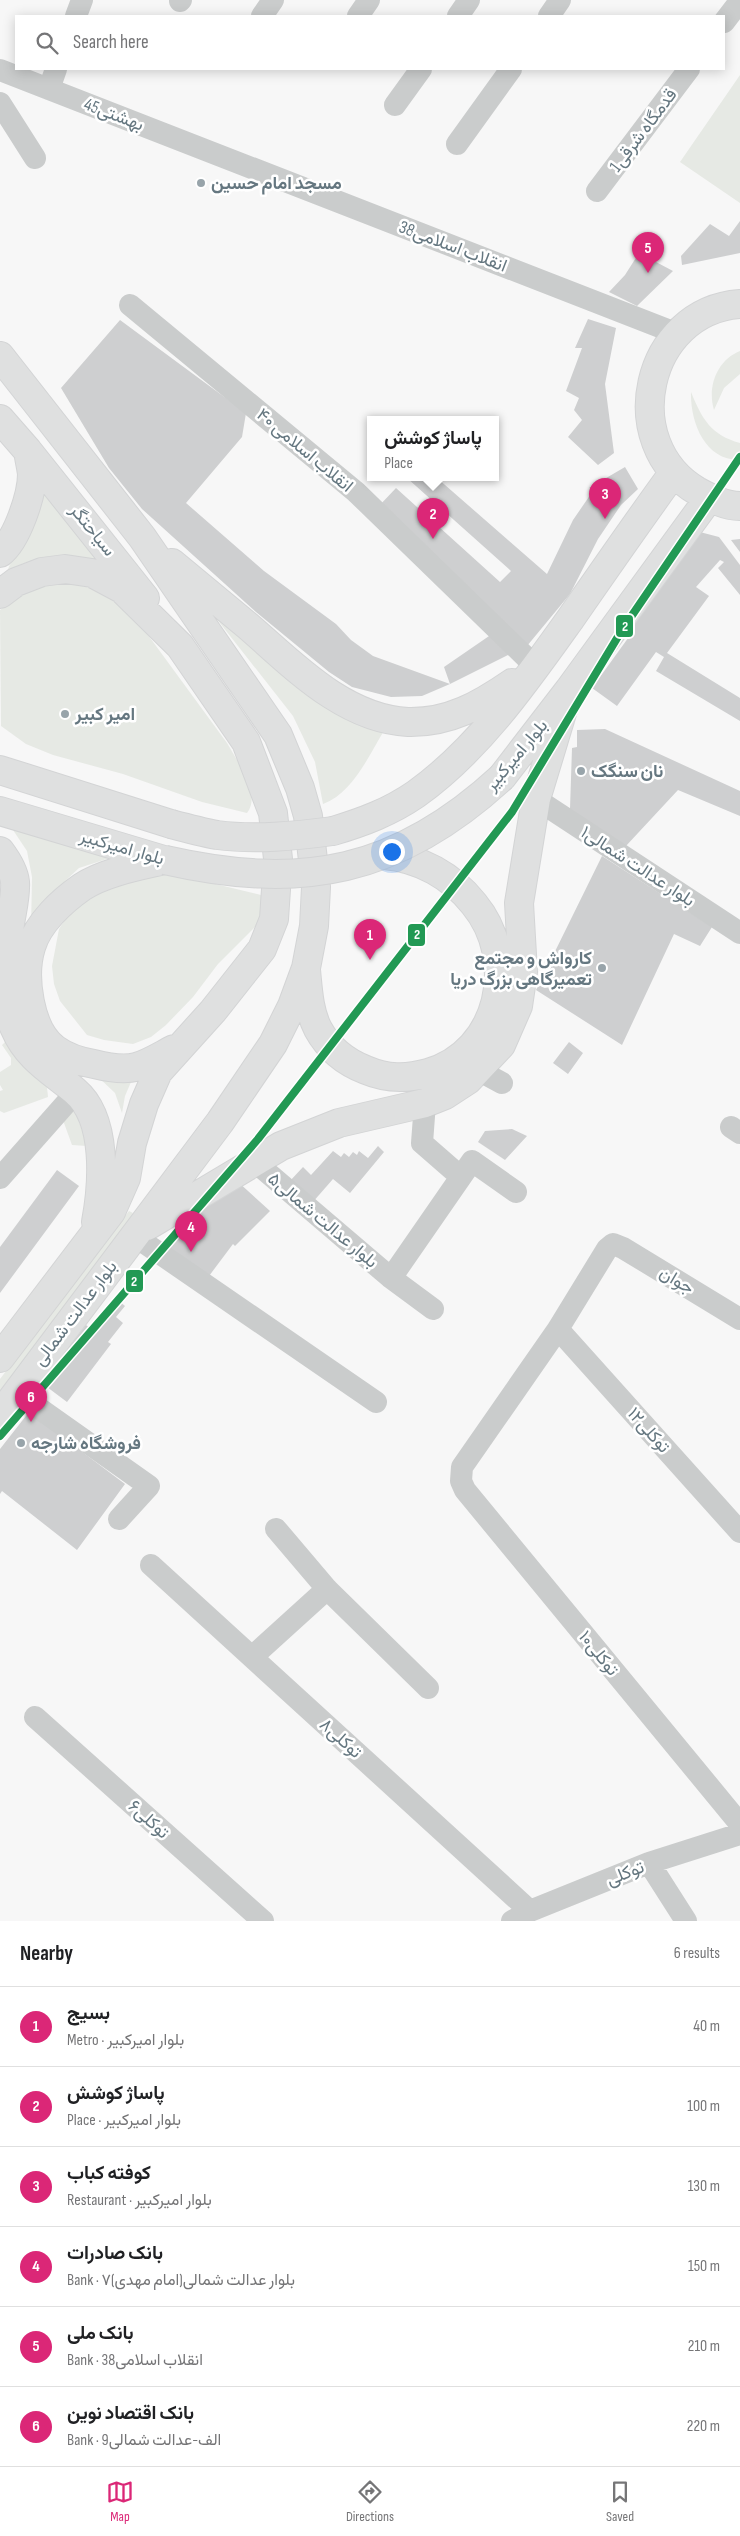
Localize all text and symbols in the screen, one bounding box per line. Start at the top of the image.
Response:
search box [15,15,725,70]
icon: search [33,29,61,57]
text: Search here [73,31,149,54]
street label: 1قدمگاه شرقی [605,85,681,176]
street label: بهشتی45 [81,93,147,135]
place label: مسجد امام حسین [211,173,342,195]
marker: مسجد امام حسین [195,177,207,189]
street label: 38انقلاب اسلامی [396,216,510,277]
pin: 5 [632,232,664,273]
street label: انقلاب اسلامی ۴۰ [252,404,357,497]
popup [367,416,499,481]
text: پاساژ کوشش [384,427,482,450]
text: Place [384,454,413,473]
pin: 3 [589,478,621,519]
pin: 2 [417,498,449,539]
street label: سیاحتگر [65,499,120,560]
line badge: 2 [615,614,634,638]
text: 2 [622,618,628,635]
place label: امیر کبیر [74,704,135,725]
marker: امیر کبیر [59,708,71,720]
street label: بلوار امیرکبیر [480,715,552,796]
place label: نان سنگک [591,761,663,782]
marker: نان سنگک [575,765,587,777]
street label: بلوار عدالت شمالی۱ [577,822,699,911]
street label: بلوار امیرکبیر [76,825,166,870]
your location [379,839,405,865]
pin: 1 [354,919,386,960]
line badge: 2 [407,923,426,947]
text: 2 [414,926,420,943]
place label: کارواش و مجتمع تعمیرگاهی بزرگ دریا [450,948,592,990]
marker: کارواش و مجتمع تعمیرگاهی بزرگ دریا [596,962,608,974]
street label: بلوار عدالت شمالی۵ [264,1168,382,1272]
pin: 4 [175,1211,207,1252]
street label: بلوار عدالت شمالی [29,1257,122,1370]
street label: جوان [656,1262,698,1299]
line badge: 2 [125,1269,144,1293]
text: 2 [131,1273,137,1290]
pin: 6 [15,1381,47,1422]
street label: توکلی۱۲ [623,1403,674,1457]
place label: فروشگاه شارجه [31,1433,141,1454]
marker: فروشگاه شارجه [15,1437,27,1449]
street label: ۱۰توکلی [574,1627,623,1680]
street label: توکلی۸ [315,1714,366,1763]
street label: توکلی۶ [124,1796,173,1843]
street label: توکلی [603,1856,647,1890]
text: Nearby [20,1941,73,1966]
text: 6 results [674,1944,720,1963]
text: بسیج [67,2002,110,2025]
text: 1 [33,2017,39,2036]
text: 40 m [693,2017,720,2036]
text: Metro · بلوار امیرکبیر [67,2031,184,2050]
text: پاساژ کوشش [67,2082,165,2105]
text: 2 [32,2097,40,2116]
text: 100 m [687,2097,720,2116]
text: Place · بلوار امیرکبیر [67,2111,181,2130]
text: کوفته کباب [67,2162,151,2185]
text: 3 [32,2177,40,2196]
text: 130 m [688,2177,720,2196]
text: Restaurant · بلوار امیرکبیر [67,2191,212,2210]
text: بانک صادرات [67,2242,163,2265]
text: 4 [32,2257,40,2276]
text: 150 m [688,2257,720,2276]
text: Bank · ۷بلوار عدالت شمالی(امام مهدی) [67,2271,295,2290]
text: بانک ملی [67,2322,134,2345]
text: 5 [32,2337,40,2356]
text: 210 m [688,2337,720,2356]
text: Bank · 38انقلاب اسلامی [67,2351,203,2370]
text: بانک اقتصاد نوین [67,2402,194,2425]
text: 6 [32,2417,40,2436]
text: 220 m [687,2417,720,2436]
text: Bank · 9الف-عدالت شمالی [67,2431,221,2450]
tab: Map [106,2478,134,2525]
tab: Directions [346,2478,394,2525]
tab: Saved [606,2478,634,2525]

